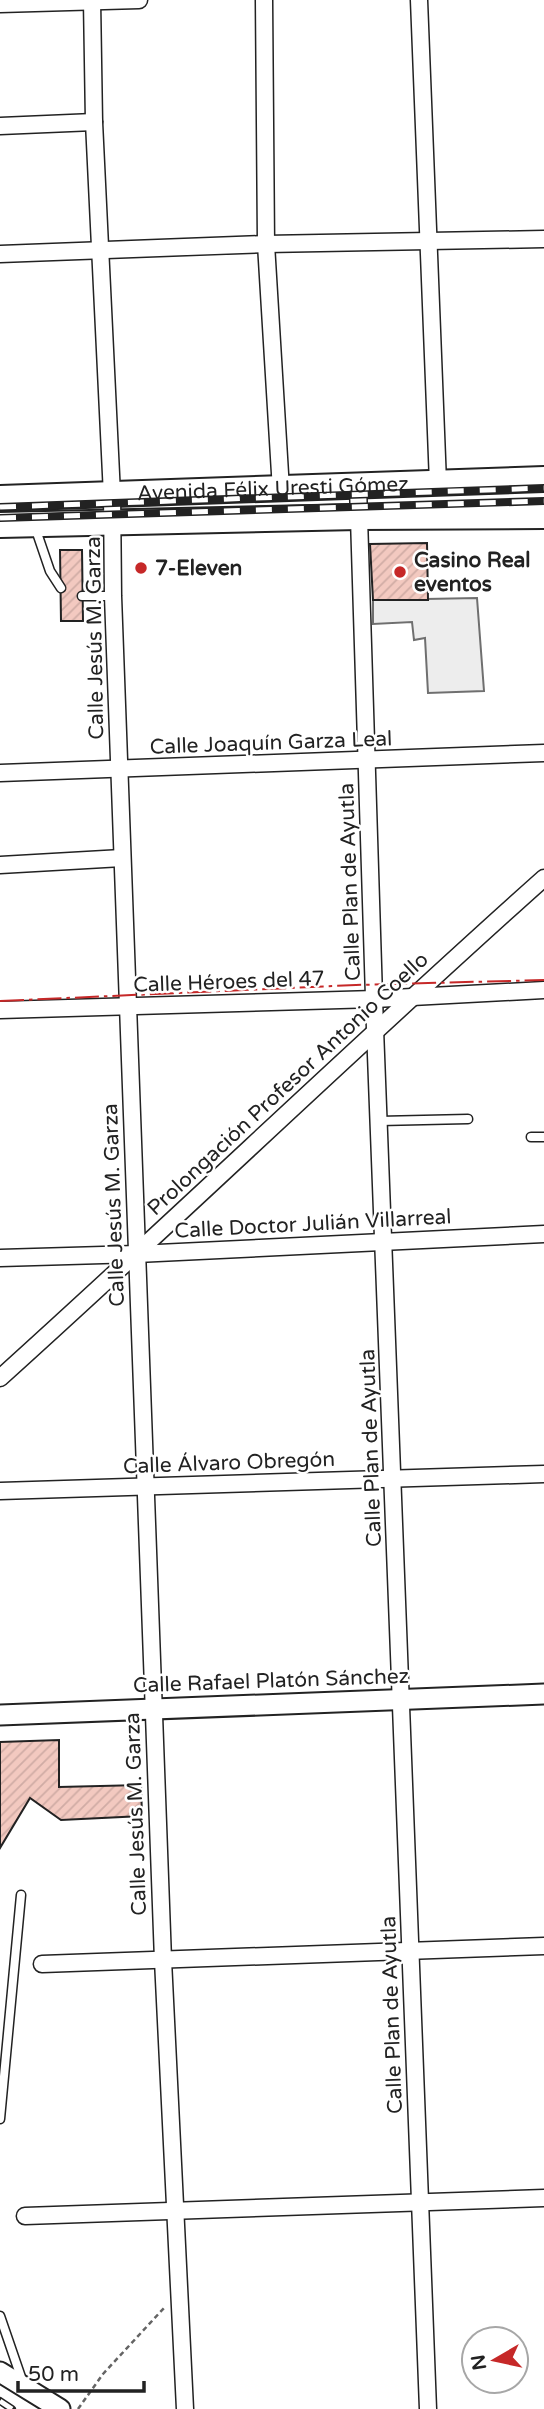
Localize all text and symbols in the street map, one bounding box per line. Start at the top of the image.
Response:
street label: Avenida Félix Uresti Gómez [137,471,409,506]
street label: Calle Jesús M. Garza [81,536,109,740]
place label: Casino Real eventos [414,548,531,597]
place label: 7-Eleven [155,556,242,581]
marker: 7-Eleven [133,560,149,576]
marker: Casino Real eventos [392,564,408,580]
street label: Calle Joaquín Garza Leal [149,726,393,760]
street label: Calle Plan de Ayutla [334,783,366,981]
street label: Prolongación Profesor Antonio Coello [142,947,434,1221]
street label: Calle Héroes del 47 [133,966,325,998]
street label: Calle Jesús M. Garza [98,1103,130,1307]
street label: Calle Doctor Julián Villarreal [174,1204,452,1244]
street label: Calle Plan de Ayutla [355,1349,387,1547]
street label: Calle Álvaro Obregón [122,1447,336,1479]
street label: Calle Rafael Platón Sánchez [133,1664,409,1698]
street label: Calle Jesús M. Garza [120,1712,152,1916]
street label: Calle Plan de Ayutla [376,1916,408,2114]
north arrow [460,2325,530,2395]
scale bar [18,2350,144,2394]
text: N [467,2353,491,2372]
text: 50 m [28,2362,79,2387]

